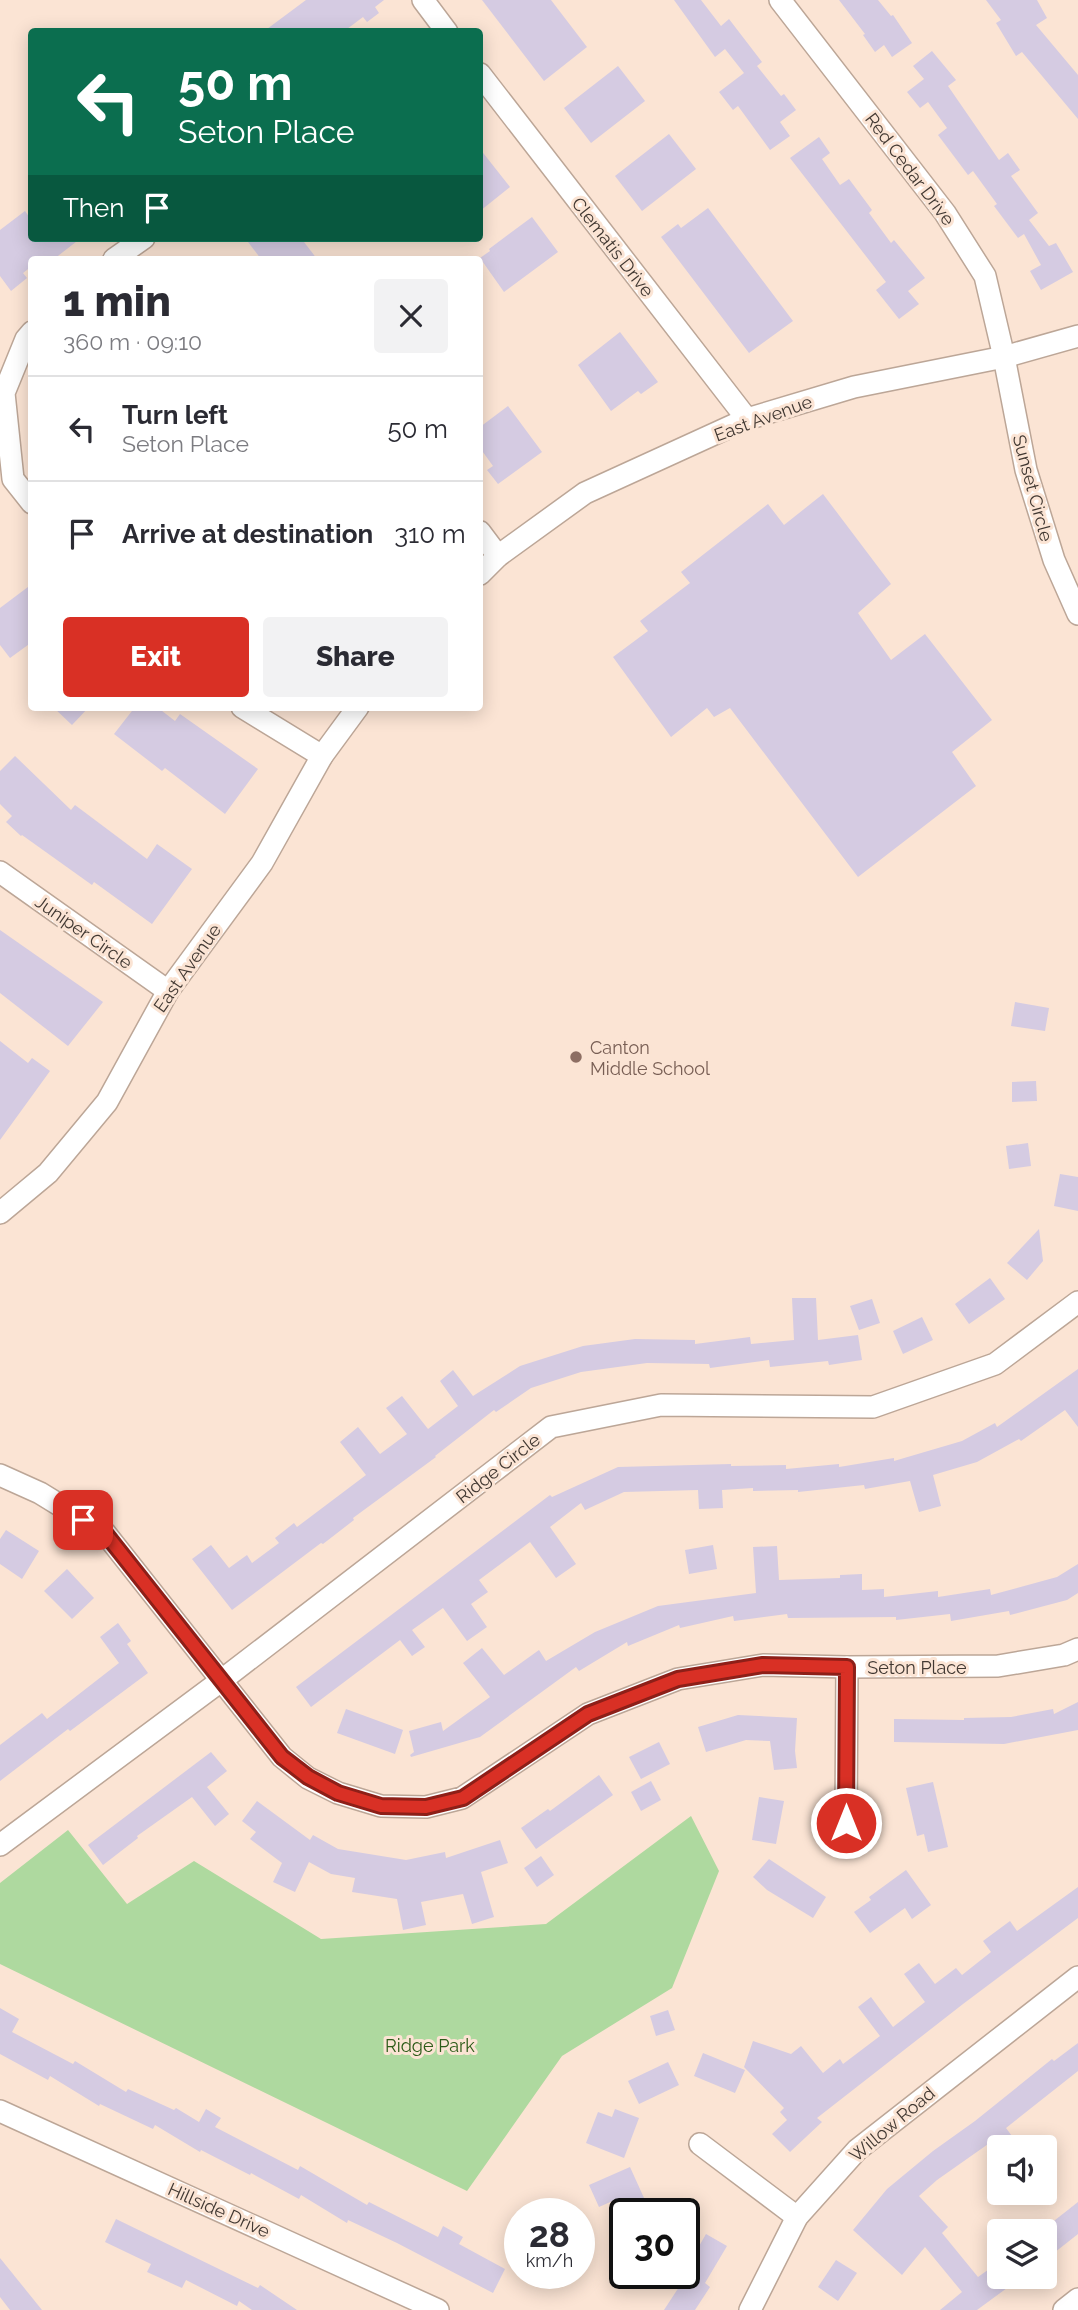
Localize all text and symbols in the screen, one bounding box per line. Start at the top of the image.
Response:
text: 50 m [178,54,293,111]
icon: left [63,56,154,147]
street label: Red Cedar Drive [861,109,959,230]
text: Seton Place [178,113,355,150]
icon: arrive [138,189,176,227]
text: Then [63,193,124,223]
street label: Clematis Drive [568,193,659,301]
text: 1 min [63,277,171,326]
button: close [374,279,448,353]
text: 360 m · 09:10 [63,328,202,355]
street label: East Avenue [711,390,815,445]
text: Turn left [122,400,228,430]
icon: left [63,410,101,448]
text: 50 m [387,414,448,444]
text: Seton Place [122,430,249,457]
street label: Sunset Circle [1009,432,1057,544]
icon: arrive [63,515,101,553]
text: Arrive at destination [122,519,373,549]
text: 310 m [394,519,466,549]
button: Exit [63,617,249,697]
button: Share [263,617,448,697]
street label: Juniper Circle [31,891,137,973]
street label: East Avenue [149,920,225,1016]
place label: Canton Middle School [590,1037,710,1079]
marker: Canton Middle School [568,1049,584,1065]
street label: Ridge Circle [452,1428,544,1507]
pin [53,1490,113,1550]
icon: arrive [64,1501,102,1539]
street label: Seton Place [867,1657,967,1678]
position arrow [809,1786,883,1860]
park label: Ridge Park [385,2035,475,2056]
street label: Willow Road [845,2082,939,2166]
map controls [987,2135,1057,2289]
button: sound [987,2135,1057,2205]
street label: Hillside Drive [165,2178,273,2242]
speed limit sign: 30 [609,2198,700,2289]
text: 28 [529,2214,570,2255]
button: layers [987,2219,1057,2289]
text: km/h [526,2250,573,2271]

